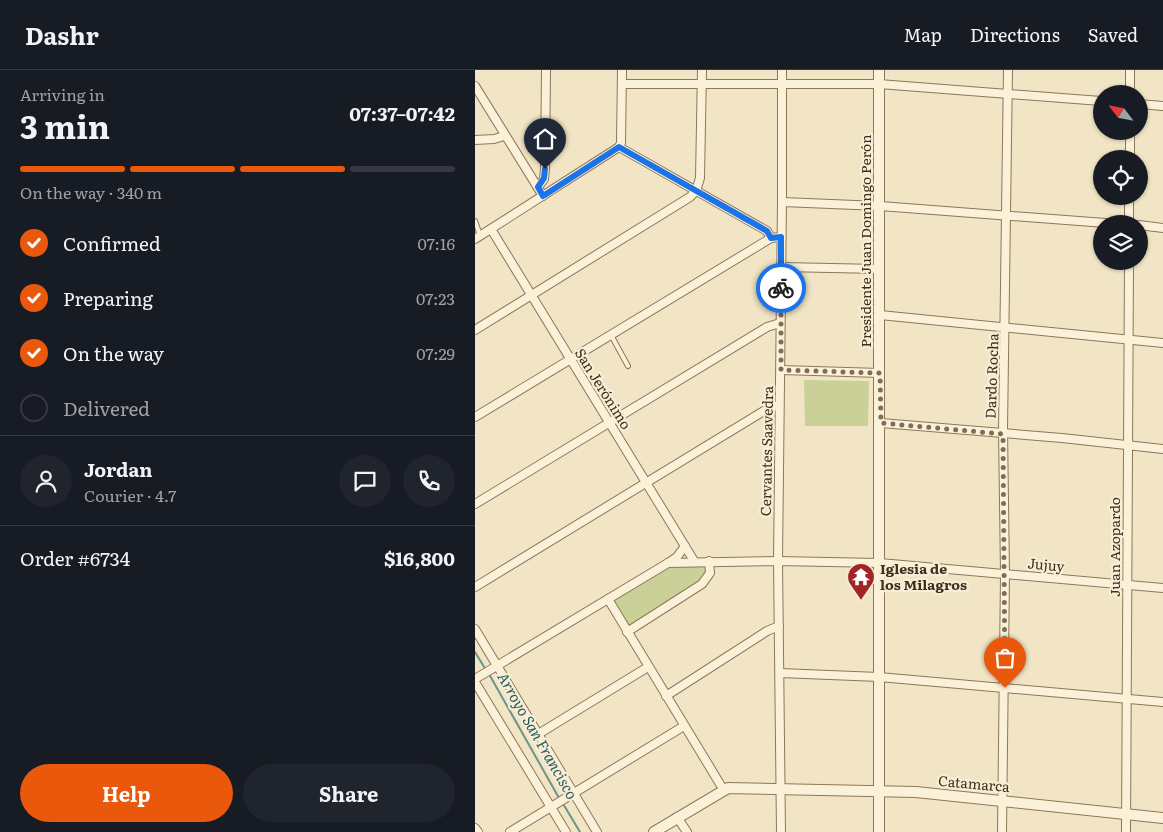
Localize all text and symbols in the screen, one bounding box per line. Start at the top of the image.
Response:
text: Dashr [25,17,99,52]
text: Map [904,21,942,48]
text: Directions [970,21,1060,48]
text: Saved [1088,21,1138,48]
text: Arriving in [20,82,105,106]
north arrow [1093,85,1147,140]
map controls [1093,85,1148,270]
text: 07:37–07:42 [349,99,455,127]
text: 3 min [20,101,110,149]
pin [524,118,566,169]
icon: home [531,125,559,153]
street label: Presidente Juan Domingo Perón [855,135,875,347]
button: locate [1093,150,1148,205]
text: On the way · 340 m [20,180,162,204]
button: layers [1093,215,1148,270]
icon: check [20,229,48,257]
text: Confirmed [63,229,161,257]
text: 07:16 [418,231,455,255]
courier [756,263,806,313]
icon: bike [767,274,795,302]
icon: check [20,284,48,312]
text: Preparing [63,284,153,312]
text: 07:23 [416,286,455,310]
street label: Dardo Rocha [980,332,1003,419]
icon: check [20,339,48,367]
text: On the way [63,339,164,367]
text: 07:29 [416,341,455,365]
street label: San Jerónimo [571,344,637,433]
street label: Cervantes Saavedra [755,385,777,516]
text: Delivered [63,394,150,422]
button: person [20,455,72,507]
text: Jordan [84,455,153,483]
button: chat [339,455,391,507]
button: phone [403,455,455,507]
text: Courier · 4.7 [84,483,176,507]
street label: Juan Azopardo [1104,497,1124,597]
text: Order #6734 [20,544,130,572]
text: $16,800 [384,544,455,572]
street label: Jujuy [1027,552,1066,576]
place label: Iglesia de los Milagros [880,558,967,594]
temple icon: Iglesia de los Milagros [846,562,876,601]
pin [984,637,1026,688]
icon: bag [991,644,1019,672]
water label: Arroyo San Francisco [492,667,584,803]
button: Help [20,764,233,822]
button: Share [243,764,455,822]
street label: Catamarca [938,770,1011,796]

